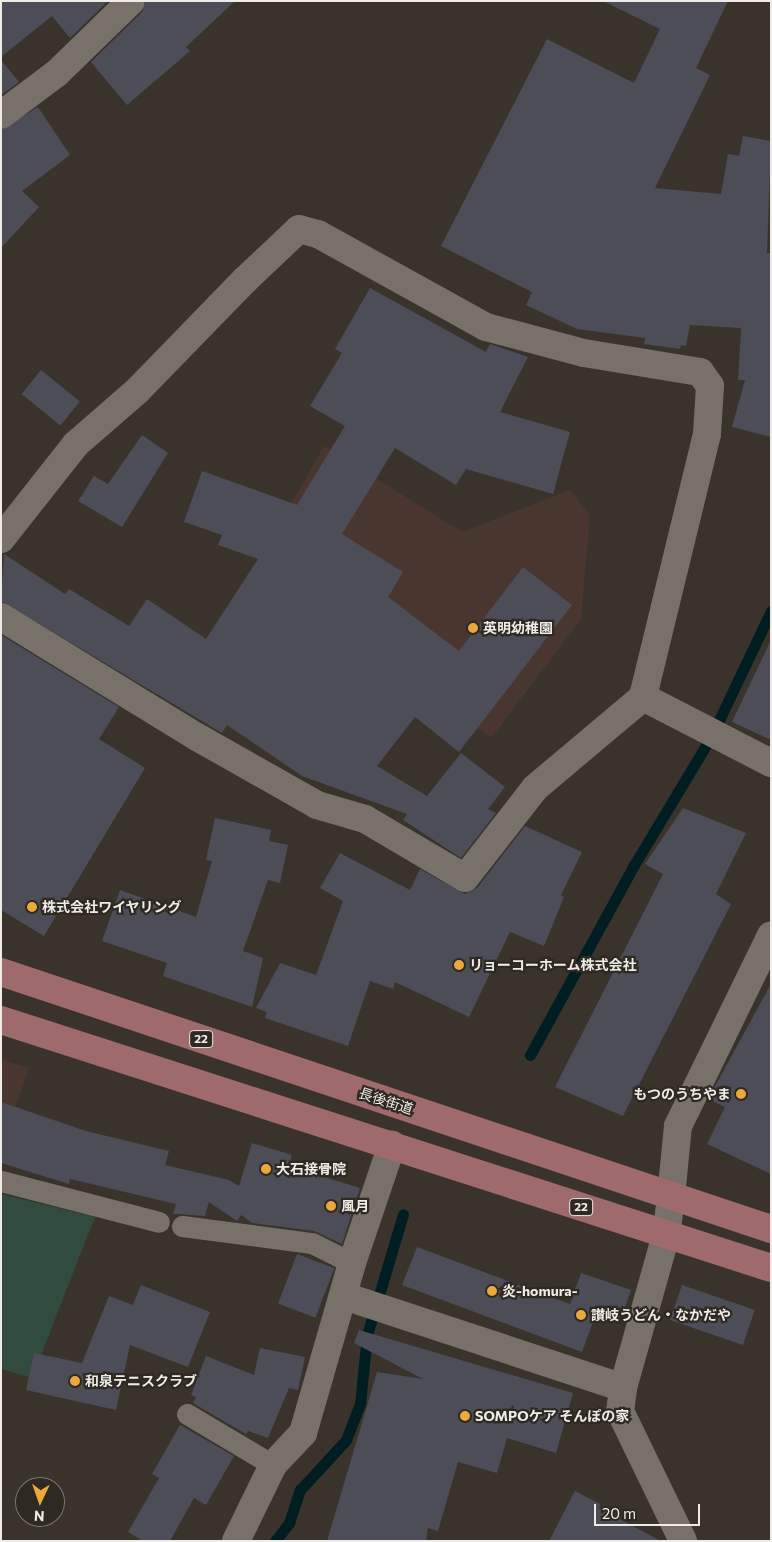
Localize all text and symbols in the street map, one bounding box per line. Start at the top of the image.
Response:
place label: 英明幼稚園 [483,620,553,636]
marker: 英明幼稚園 [467,622,479,634]
place label: 株式会社ワイヤリング [42,899,182,915]
marker: 株式会社ワイヤリング [26,901,38,913]
place label: リョーコーホーム株式会社 [469,957,637,973]
marker: リョーコーホーム株式会社 [453,959,465,971]
road number: 22 [188,1030,214,1048]
street label: 長後街道 [357,1084,415,1118]
place label: もつのうちやま [633,1086,731,1102]
marker: もつのうちやま [735,1088,747,1100]
place label: 大石接骨院 [276,1161,346,1177]
marker: 大石接骨院 [260,1163,272,1175]
place label: 風月 [341,1198,369,1214]
road number: 22 [568,1198,594,1216]
marker: 風月 [325,1200,337,1212]
place label: 炎-homura- [502,1283,578,1299]
marker: 炎-homura- [486,1285,498,1297]
place label: 讃岐うどん・なかだや [591,1307,731,1323]
marker: 讃岐うどん・なかだや [575,1309,587,1321]
place label: 和泉テニスクラブ [85,1373,197,1389]
marker: 和泉テニスクラブ [69,1375,81,1387]
place label: SOMPOケア そんぽの家 [475,1408,629,1424]
marker: SOMPOケア そんぽの家 [459,1410,471,1422]
north arrow [15,1477,65,1527]
scale bar [597,1494,703,1526]
text: 20 m [602,1504,636,1522]
text: N [34,1508,45,1525]

